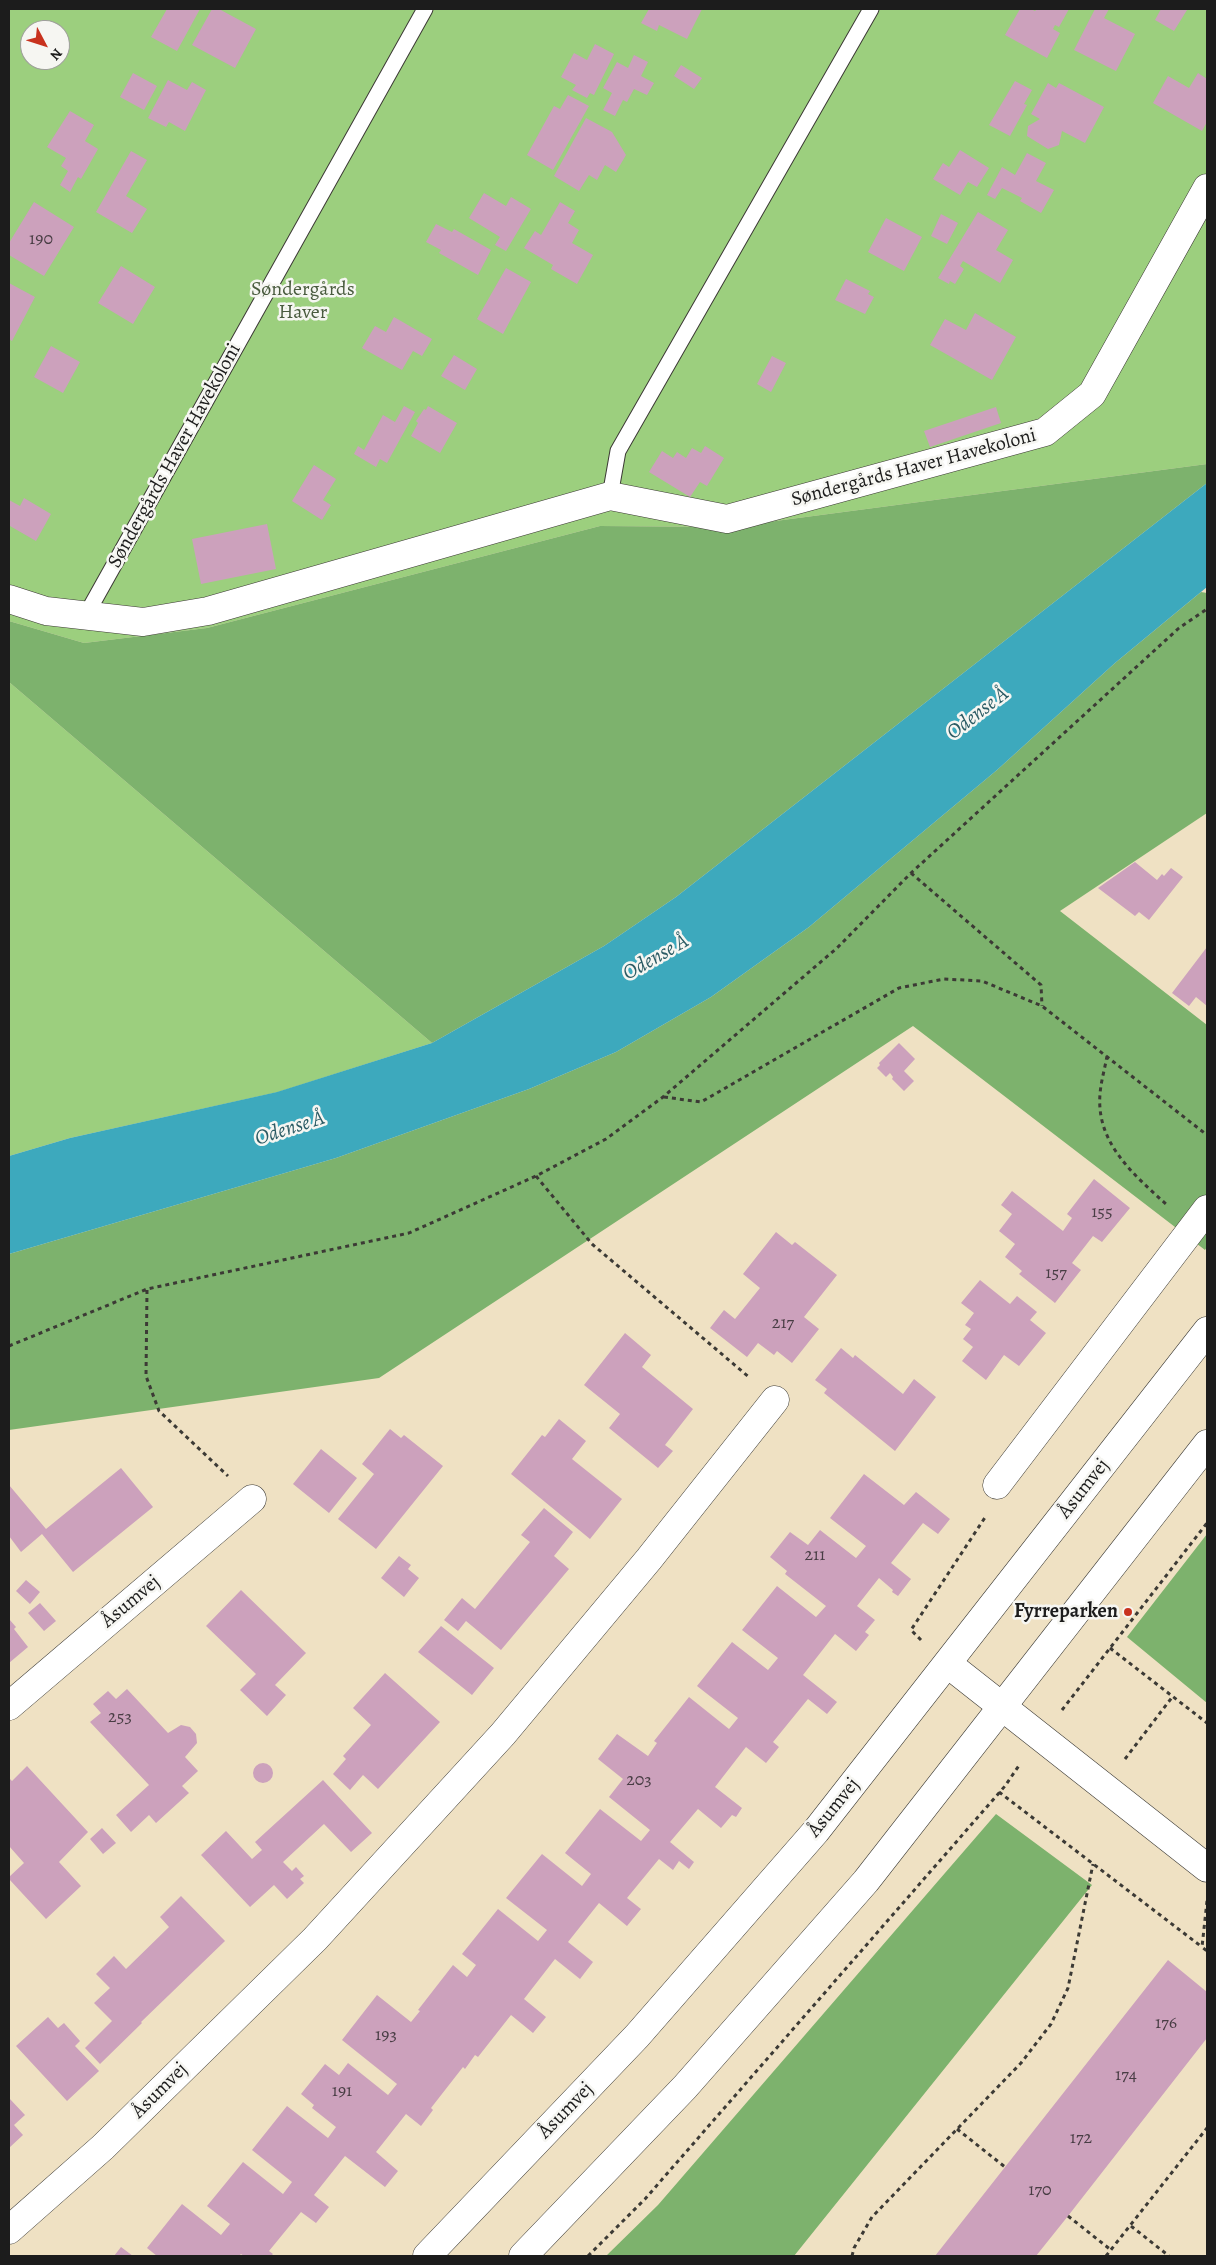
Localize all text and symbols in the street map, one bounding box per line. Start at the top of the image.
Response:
north arrow [20,20,70,70]
text: N [46,44,67,64]
house number: 190 [29,229,53,251]
park label: Søndergårds Haver [251,278,355,325]
street label: Søndergårds Haver Havekoloni [103,340,247,572]
street label: Søndergårds Haver Havekoloni [789,424,1039,512]
water label: Odense Å [942,682,1014,746]
water label: Odense Å [619,929,693,987]
water label: Odense Å [252,1106,328,1152]
house number: 155 [1091,1202,1113,1224]
house number: 157 [1045,1263,1067,1285]
house number: 217 [772,1313,794,1335]
street label: Åsumvej [1053,1454,1115,1524]
house number: 211 [805,1545,825,1567]
street label: Åsumvej [97,1571,165,1633]
place label: Fyrreparken [1014,1600,1118,1624]
marker: Fyrreparken [1122,1606,1134,1618]
house number: 253 [108,1707,132,1729]
house number: 203 [626,1770,652,1792]
street label: Åsumvej [803,1774,865,1842]
house number: 176 [1155,2013,1177,2035]
house number: 193 [375,2025,397,2047]
street label: Åsumvej [127,2058,193,2124]
house number: 174 [1115,2065,1137,2087]
street label: Åsumvej [533,2078,599,2144]
house number: 191 [332,2081,352,2103]
house number: 172 [1070,2128,1092,2150]
house number: 170 [1028,2180,1052,2202]

